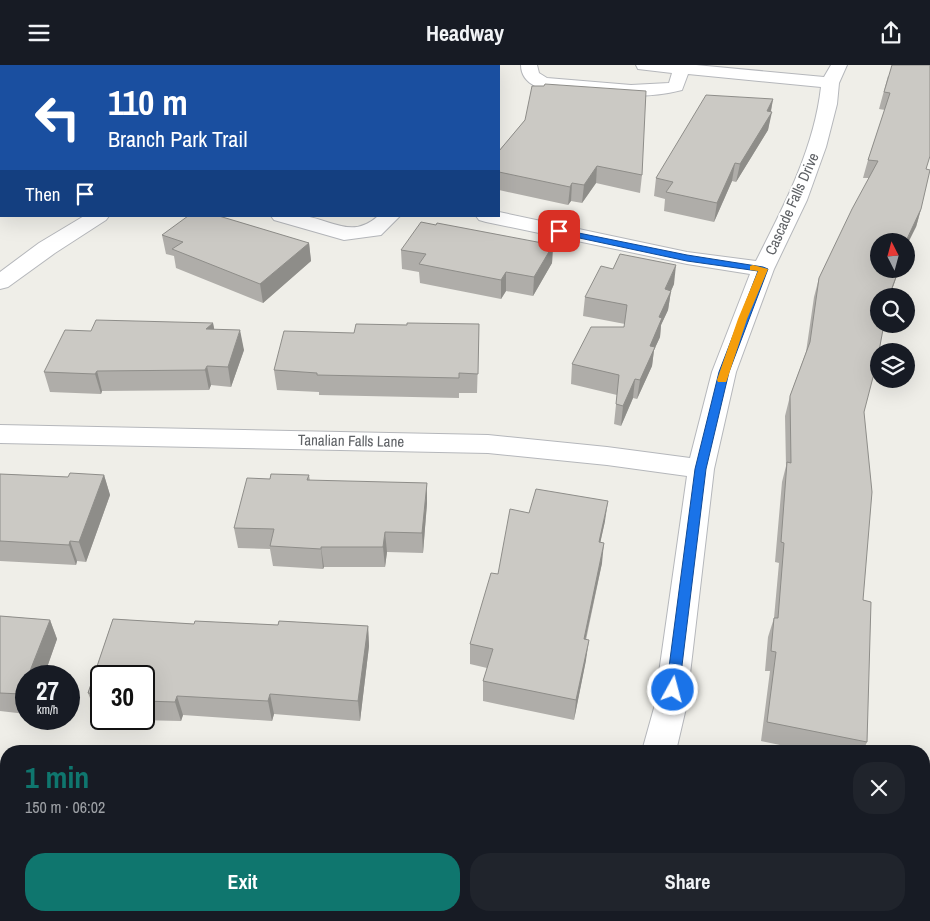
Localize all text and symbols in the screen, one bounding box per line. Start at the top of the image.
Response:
text: Headway [426,18,504,48]
icon: menu [25,19,53,47]
icon: share [877,19,905,47]
text: 110 m [108,79,188,126]
icon: left [25,85,90,150]
text: Branch Park Trail [108,124,247,154]
street label: Cascade Falls Drive [760,149,824,258]
icon: arrive [71,180,99,208]
text: Then [25,181,61,207]
pin [538,210,580,252]
icon: arrive [545,217,573,245]
north arrow [870,233,915,277]
map controls [870,233,915,388]
button: search [870,288,915,333]
button: layers [870,343,915,388]
street label: Tanalian Falls Lane [298,429,404,452]
position arrow [646,663,698,715]
speed limit sign: 30 [90,665,155,730]
text: 27 [36,674,59,708]
text: km/h [37,702,58,718]
text: 1 min [25,757,89,797]
button: close [853,762,905,814]
text: 150 m · 06:02 [25,796,105,818]
button: Exit [25,853,460,911]
button: Share [470,853,905,911]

